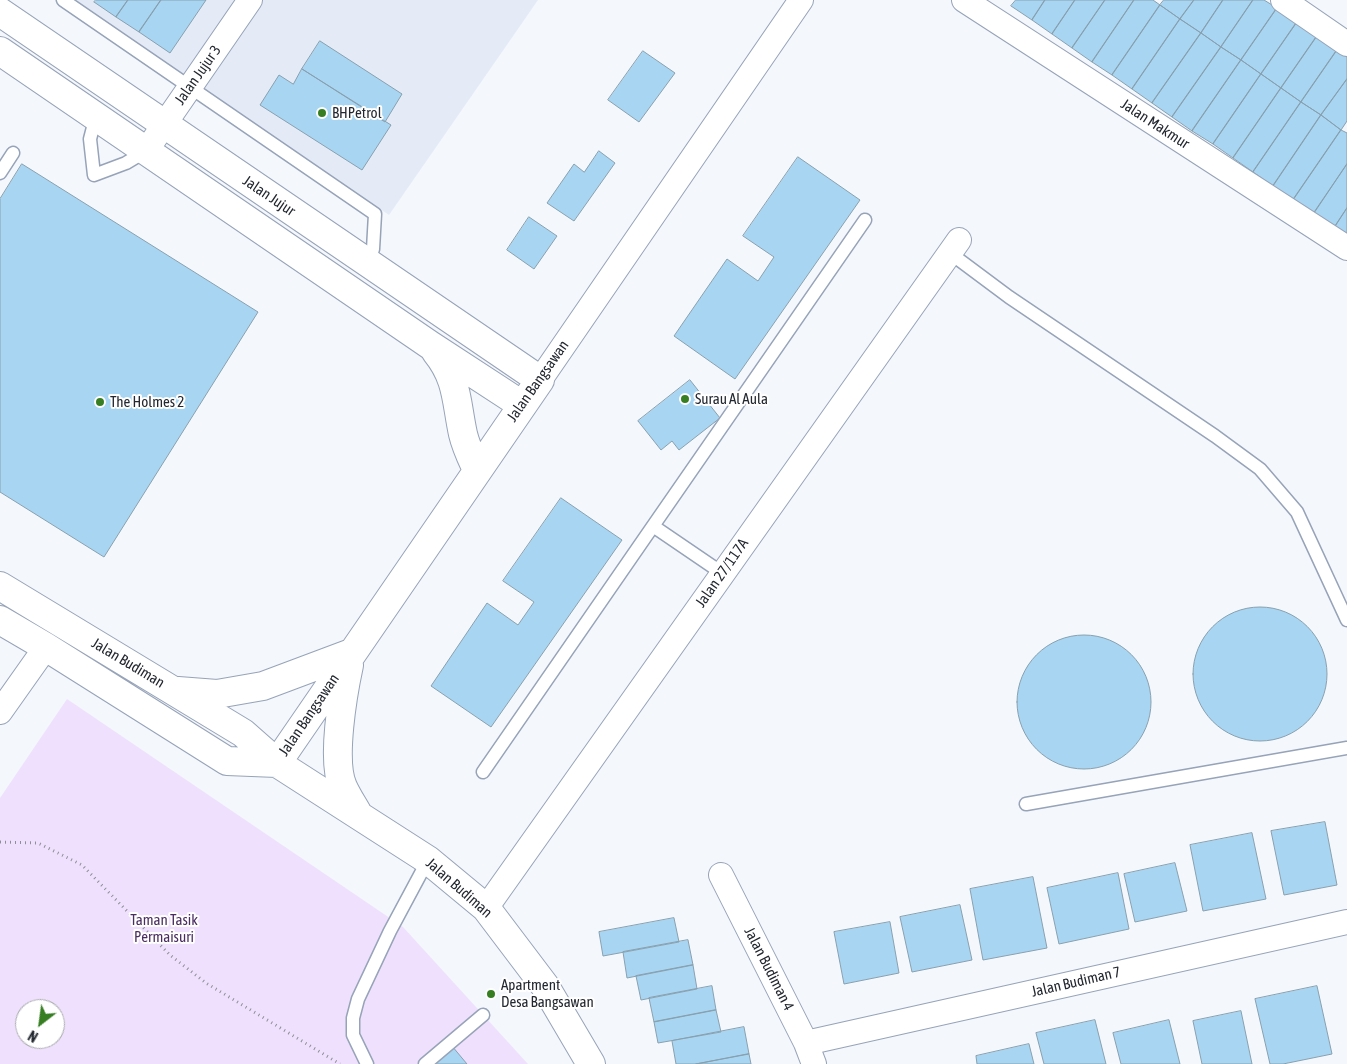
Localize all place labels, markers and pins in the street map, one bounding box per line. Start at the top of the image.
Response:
place label: BHPetrol [332,104,382,122]
marker: BHPetrol [316,107,328,119]
place label: Surau Al Aula [695,390,768,408]
place label: The Holmes 2 [110,393,184,411]
marker: Surau Al Aula [679,393,691,405]
marker: The Holmes 2 [94,396,106,408]
place label: Apartment Desa Bangsawan [501,976,594,1011]
marker: Apartment Desa Bangsawan [485,988,497,1000]

